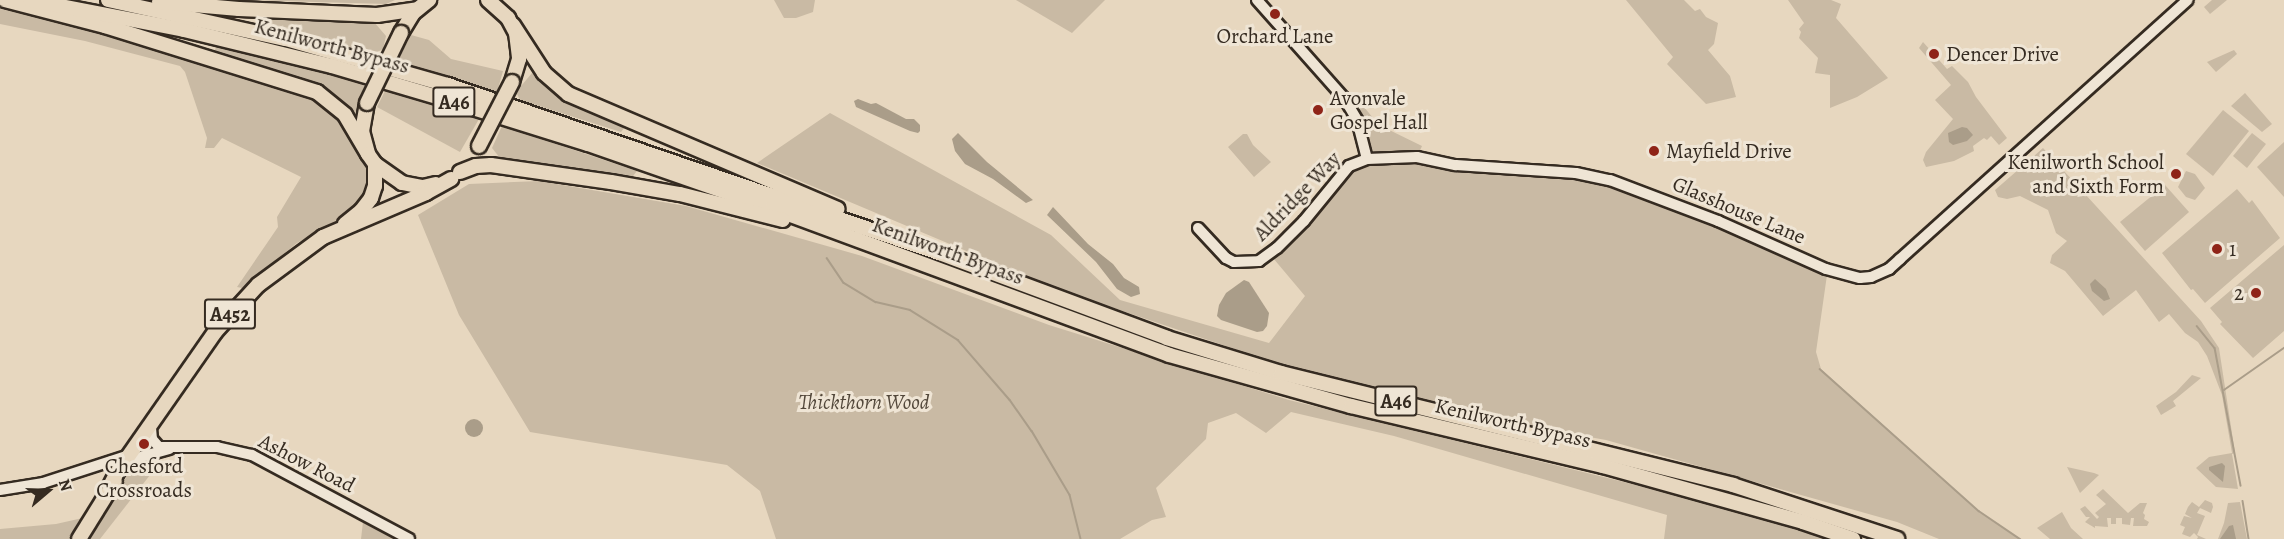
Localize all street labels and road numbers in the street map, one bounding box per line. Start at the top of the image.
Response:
street label: Kenilworth Bypass [252,13,412,79]
road number: A46 [432,85,476,119]
street label: Aldridge Way [1248,146,1346,246]
street label: Glasshouse Lane [1669,171,1809,249]
street label: Kenilworth Bypass [869,212,1027,290]
road number: A452 [203,297,257,331]
road number: A46 [1374,384,1418,418]
street label: Kenilworth Bypass [1433,393,1593,453]
street label: Ashow Road [255,428,359,498]

